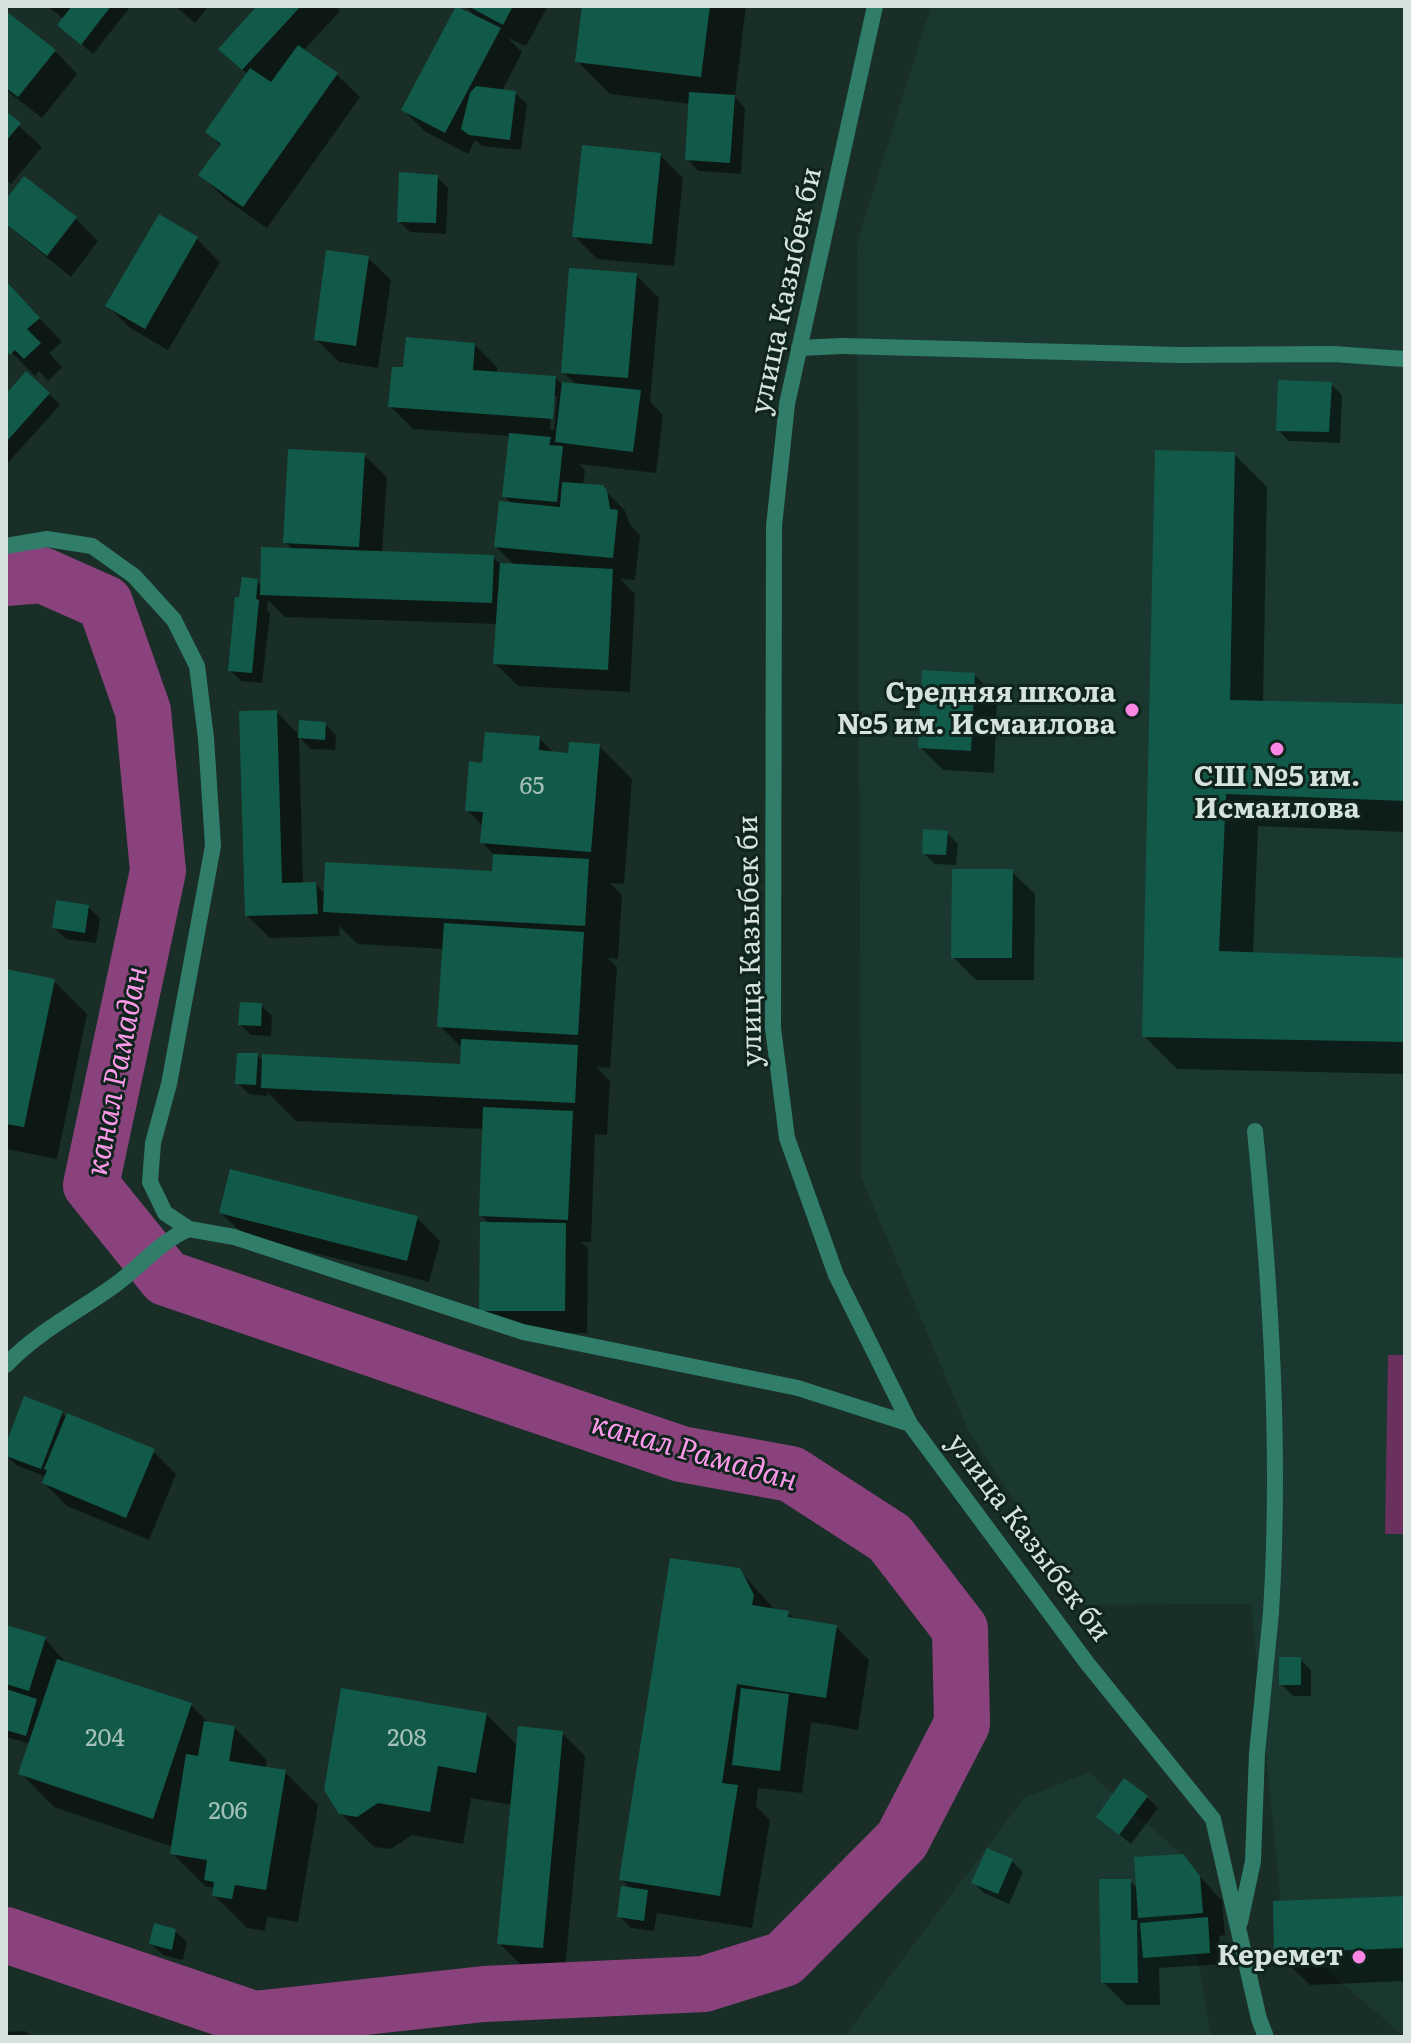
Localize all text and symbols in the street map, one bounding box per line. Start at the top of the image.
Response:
street label: улица Казыбек би [744,164,830,418]
place label: Средняя школа №5 им. Исмаилова [837,677,1116,743]
marker: Средняя школа №5 им. Исмаилова [1123,701,1141,719]
marker: СШ №5 им. Исмаилова [1268,740,1286,758]
place label: СШ №5 им. Исмаилова [1194,761,1360,827]
house number: 65 [519,773,545,801]
street label: улица Казыбек би [732,815,770,1067]
water label: канал Рамадан [80,963,156,1179]
water label: канал Рамадан [587,1406,801,1500]
street label: улица Казыбек би [939,1427,1117,1649]
house number: 204 [85,1725,125,1753]
house number: 208 [387,1725,427,1753]
house number: 206 [209,1798,247,1826]
place label: Керемет [1217,1940,1343,1974]
marker: Керемет [1350,1948,1368,1966]

